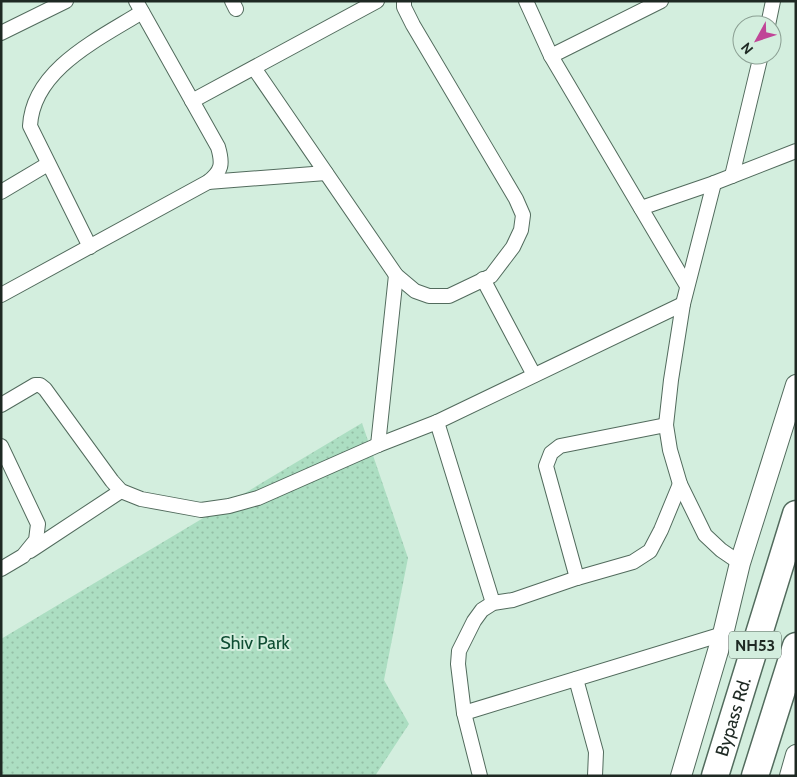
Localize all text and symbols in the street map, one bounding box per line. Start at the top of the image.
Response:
north arrow [732,15,782,65]
text: N [737,39,757,58]
park label: Shiv Park [220,632,291,654]
road number: NH53 [729,632,781,658]
street label: Bypass Rd. [711,675,756,759]

